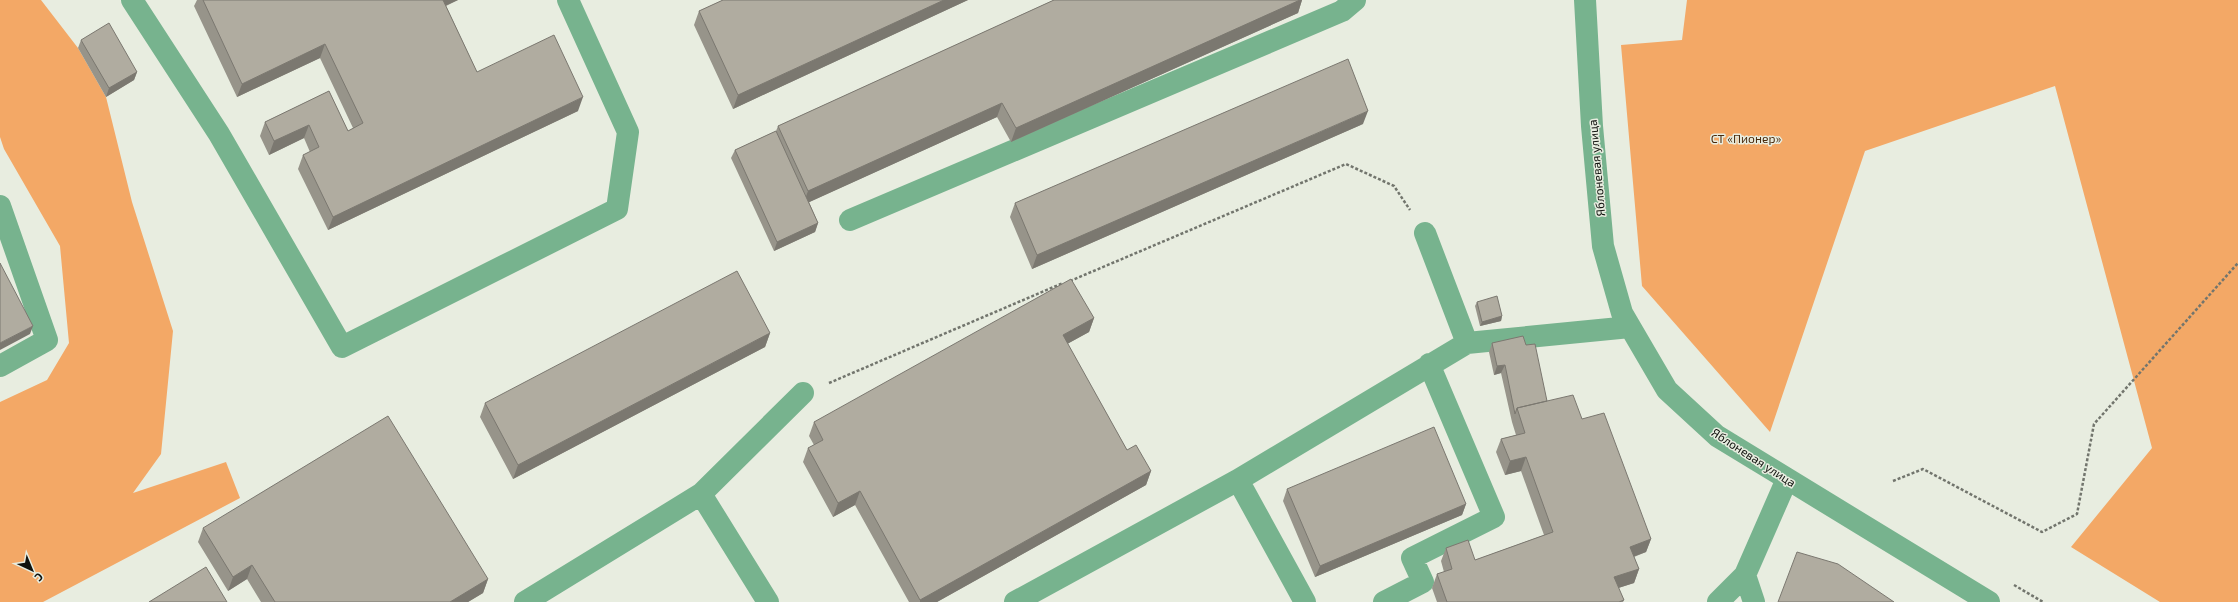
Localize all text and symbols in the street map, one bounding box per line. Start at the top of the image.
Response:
street label: Яблоневая улица [1585,119,1608,217]
park label: СТ «Пионер» [1711,131,1781,145]
street label: Яблоневая улица [1709,425,1799,490]
north arrow [12,550,52,590]
text: С [32,571,46,585]

